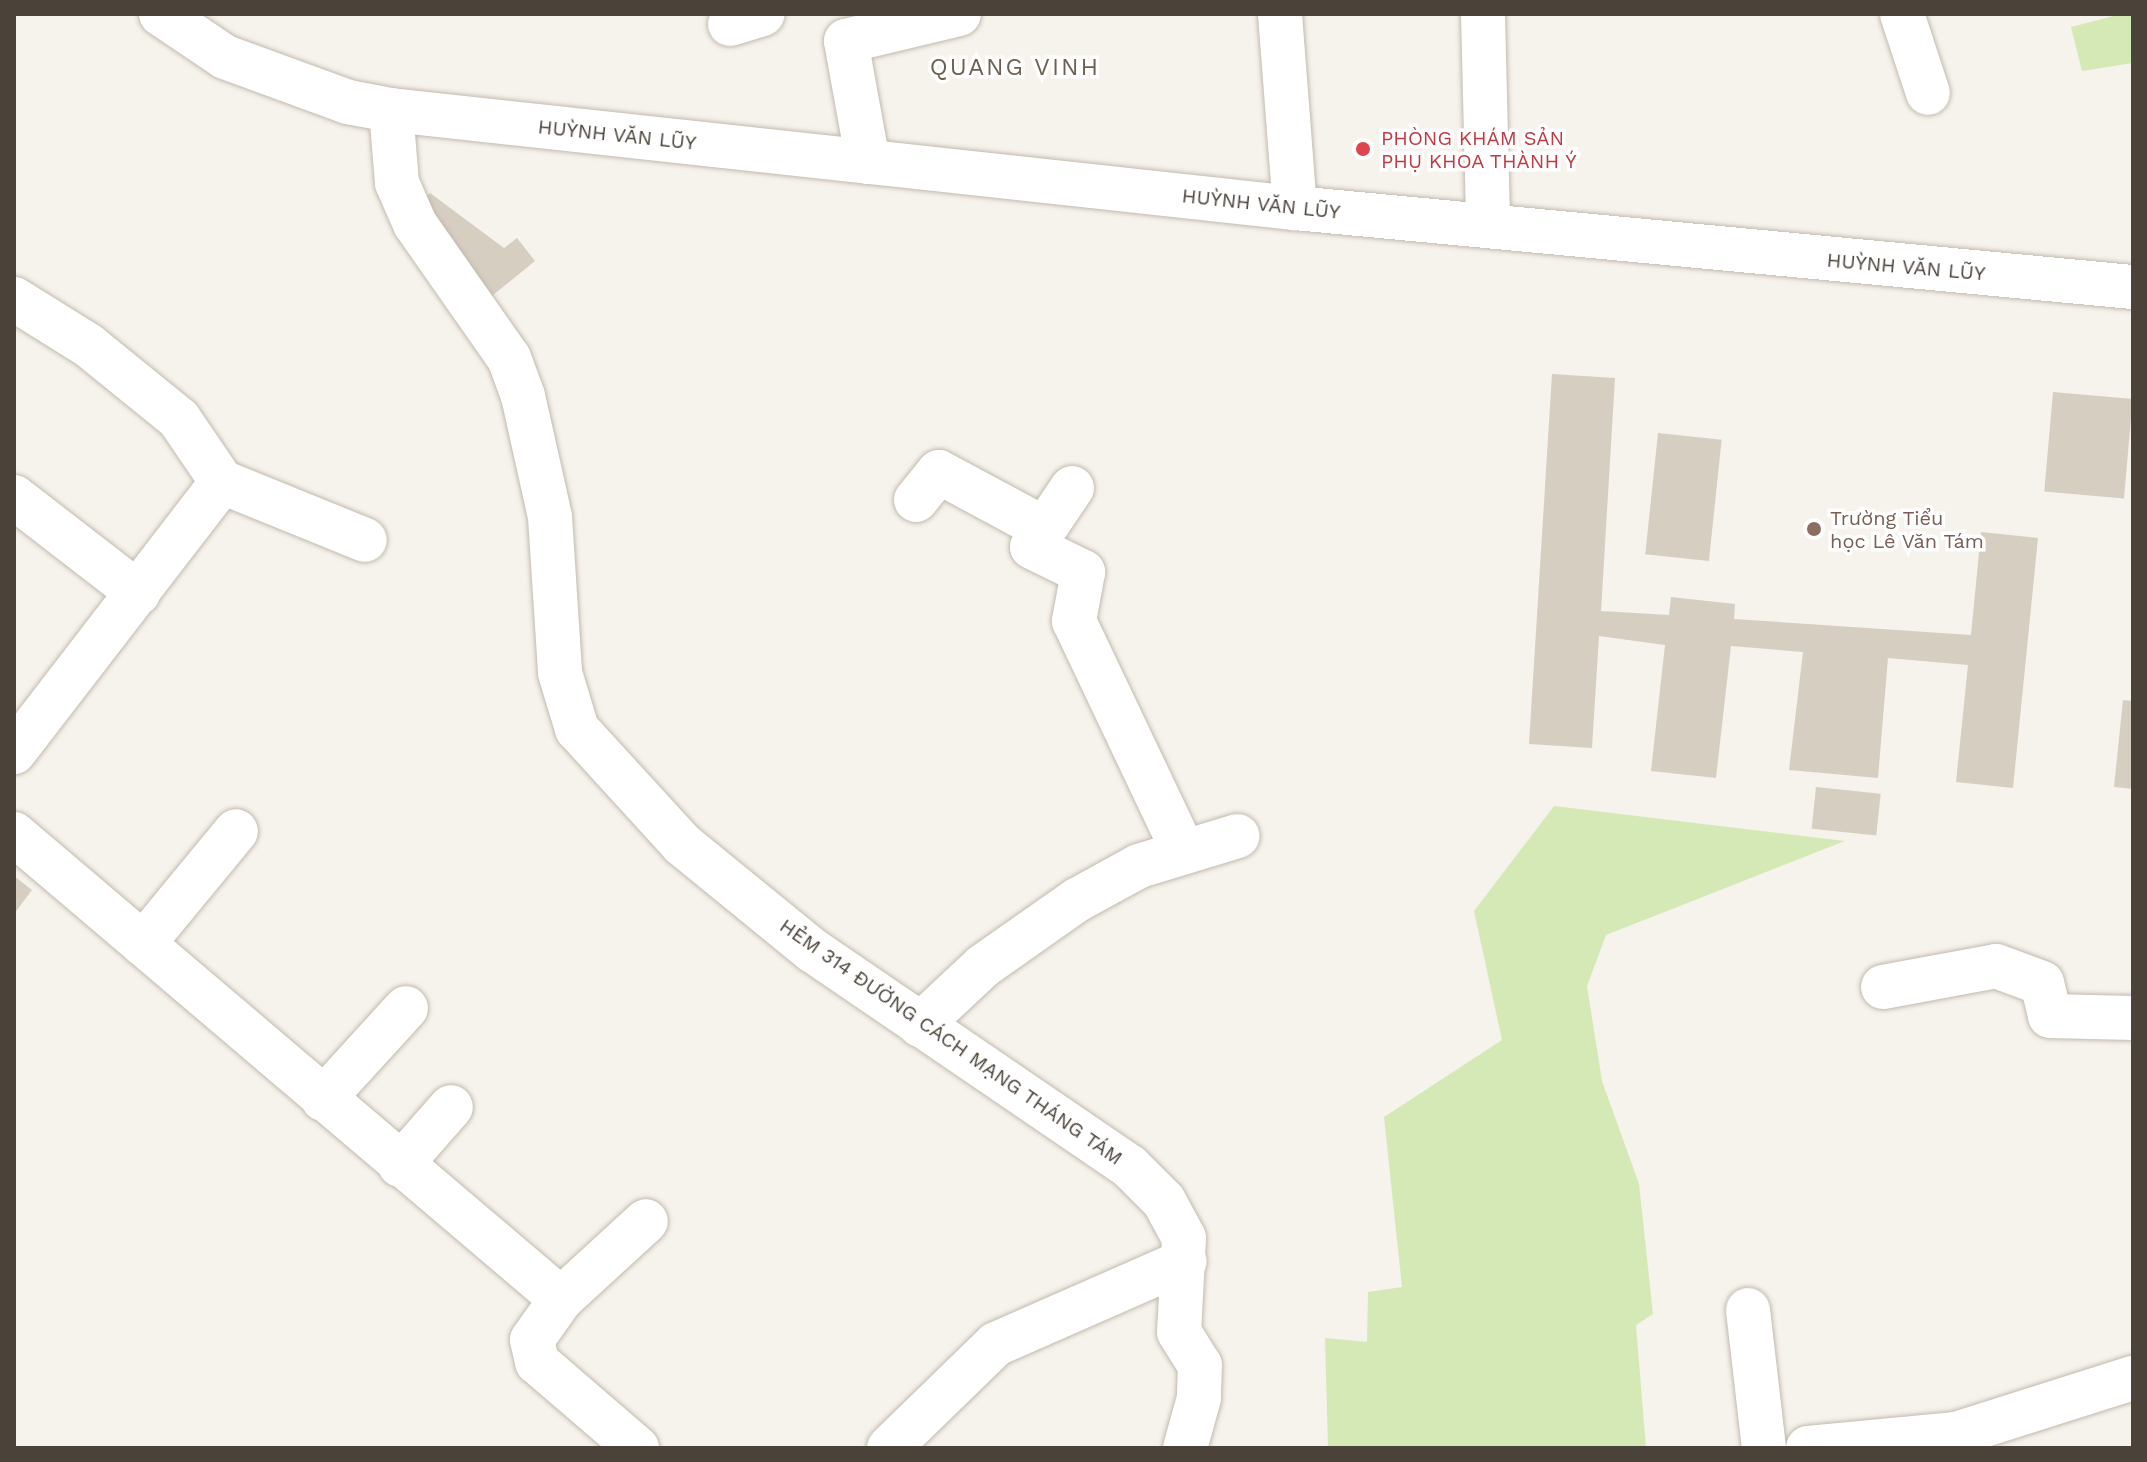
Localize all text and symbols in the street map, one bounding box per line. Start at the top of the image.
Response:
district label: QUANG VINH [929,54,1101,82]
street label: HUỲNH VĂN LŨY [536,115,698,155]
place label: PHÒNG KHÁM SẢN PHỤ KHOA THÀNH Ý [1381,126,1579,173]
marker: PHÒNG KHÁM SẢN PHỤ KHOA THÀNH Ý [1352,138,1374,160]
street label: HUỲNH VĂN LŨY [1180,184,1342,224]
street label: HUỲNH VĂN LŨY [1825,248,1987,286]
place label: Trường Tiểu học Lê Văn Tám [1830,506,1985,553]
marker: Trường Tiểu học Lê Văn Tám [1805,520,1823,538]
street label: HẺM 314 ĐƯỜNG CÁCH MẠNG THÁNG TÁM [774,913,1128,1171]

